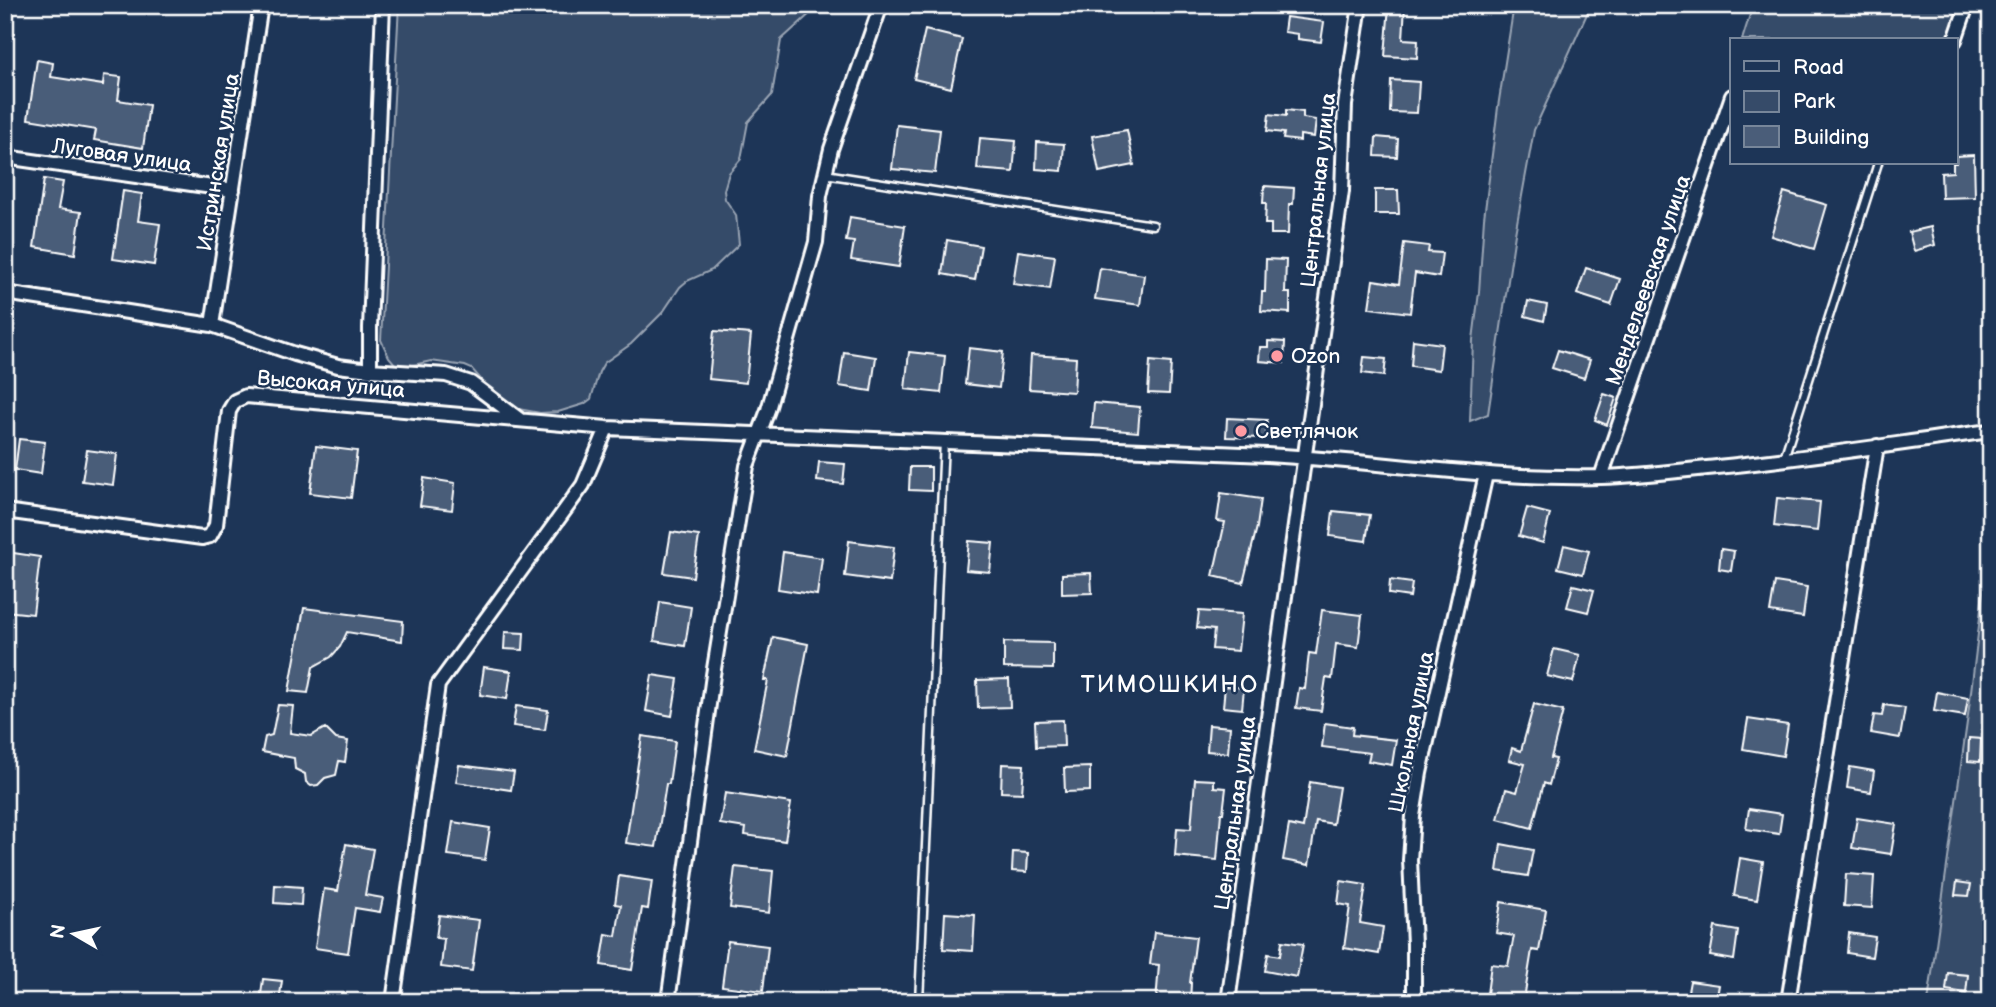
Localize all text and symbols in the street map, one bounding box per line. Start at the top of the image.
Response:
legend [1730,38,1958,164]
text: Road [1793,55,1844,80]
street label: Истринская улица [192,71,245,253]
text: Park [1793,89,1836,114]
street label: Центральная улица [1296,91,1341,289]
text: Building [1793,125,1869,150]
street label: Луговая улица [50,133,194,178]
street label: Менделеевская улица [1601,171,1696,389]
place label: Ozon [1291,344,1340,369]
marker: Ozon [1269,348,1285,364]
street label: Высокая улица [256,366,407,403]
place label: Светлячок [1255,419,1358,444]
marker: Светлячок [1233,423,1249,439]
street label: Школьная улица [1384,649,1440,815]
district label: ТИМОШКИНО [1081,670,1259,699]
street label: Центральная улица [1209,714,1262,912]
north arrow [38,898,108,968]
text: N [46,923,71,940]

